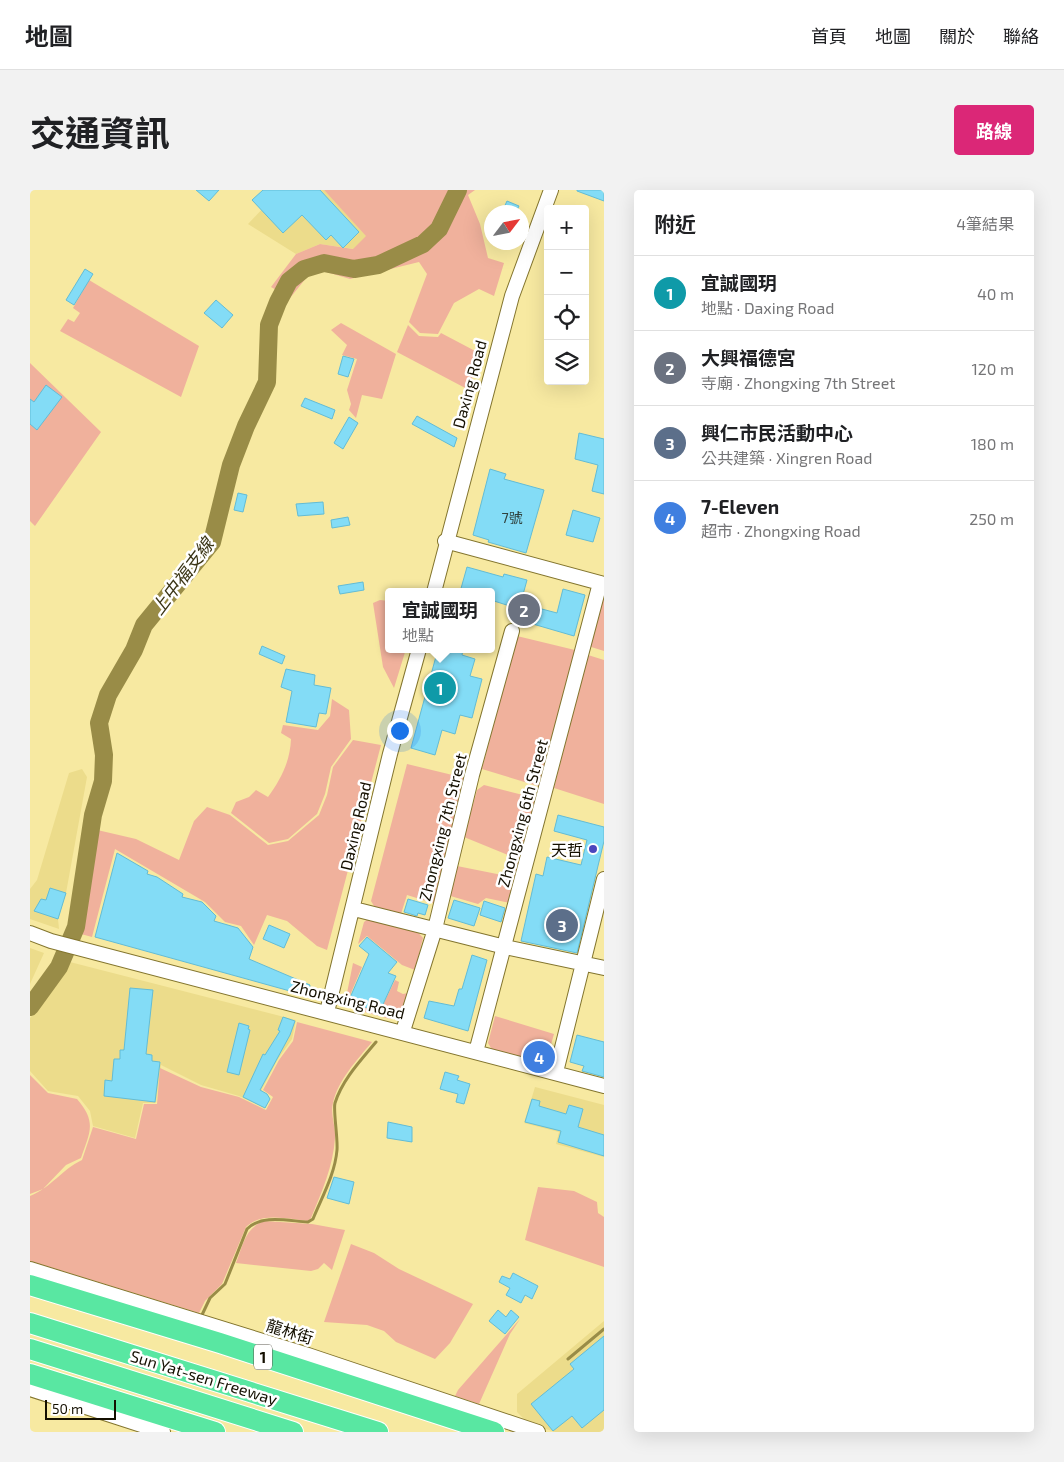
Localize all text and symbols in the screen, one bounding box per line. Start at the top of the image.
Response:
text: 地圖 [25,21,73,50]
text: 首頁 [811,25,847,47]
text: 地圖 [875,25,911,47]
text: 關於 [939,25,975,47]
text: 聯絡 [1003,25,1039,47]
button: 路線 [954,105,1034,155]
text: 交通資訊 [30,111,170,153]
north arrow [484,205,529,250]
map controls [544,205,589,385]
button: + [544,205,589,250]
text: 附近 [654,211,696,236]
text: 4筆結果 [956,214,1014,233]
button: − [544,250,589,295]
text: 宜誠國玥 [701,271,777,294]
text: 1 [667,284,673,303]
text: 40 m [977,284,1014,303]
button: locate [544,295,589,340]
text: 地點 · Daxing Road [701,298,834,317]
street label: Daxing Road [448,338,490,430]
button: layers [544,340,589,385]
text: 大興福德宮 [701,346,796,369]
text: 2 [665,359,675,378]
text: 120 m [971,359,1014,378]
text: 寺廟 · Zhongxing 7th Street [701,373,895,392]
text: 興仁市民活動中心 [701,421,853,444]
text: 3 [665,434,675,453]
text: 180 m [971,434,1014,453]
text: 公共建築 · Xingren Road [701,448,872,467]
text: 7-Eleven [701,495,779,518]
house number: 7號 [501,509,523,526]
text: 4 [665,509,675,528]
text: 250 m [969,509,1014,528]
text: 超市 · Zhongxing Road [701,521,861,540]
water label: 上中福支線 [146,532,219,619]
popup [385,588,495,653]
pin: 2 [508,591,540,629]
text: 宜誠國玥 [402,598,478,621]
text: 地點 [402,625,434,644]
pin: 1 [424,669,456,707]
your location [387,718,413,744]
street label: Zhongxing 6th Street [493,737,551,889]
street label: Zhongxing 7th Street [414,751,470,903]
street label: Daxing Road [336,780,374,872]
place label: 天哲 [551,840,583,859]
marker: 天哲 [587,843,599,855]
pin: 3 [546,906,578,944]
street label: Zhongxing Road [289,976,407,1022]
pin: 4 [523,1038,555,1076]
street label: 龍林街 [264,1315,316,1347]
road number: 1 [254,1344,272,1370]
street label: Sun Yat-sen Freeway [128,1346,280,1409]
scale bar [45,1397,116,1420]
text: 50 m [52,1400,83,1417]

